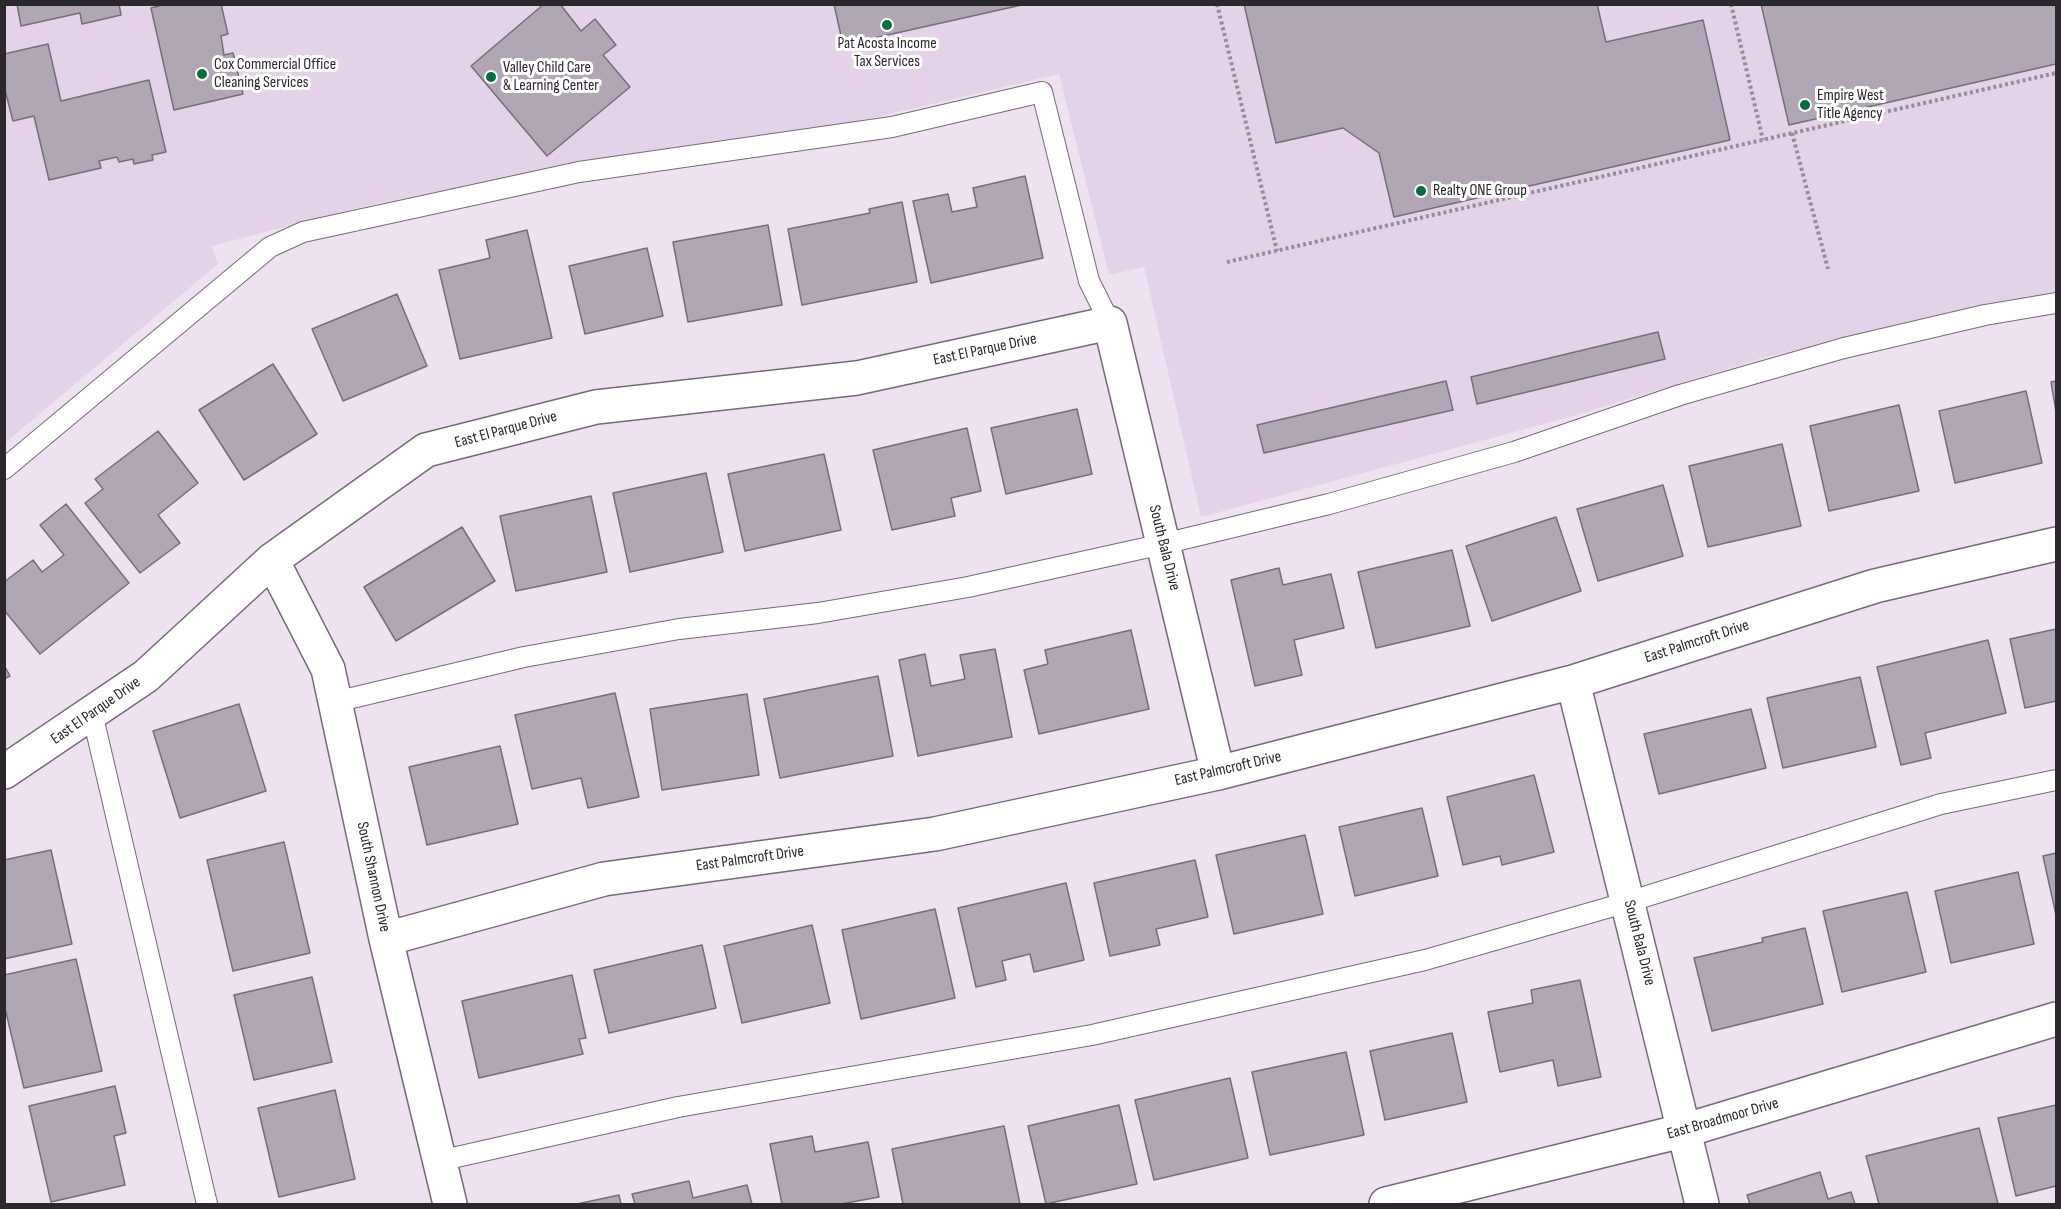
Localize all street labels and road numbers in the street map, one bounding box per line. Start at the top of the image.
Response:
street label: East El Parque Drive [932,330,1038,370]
street label: East El Parque Drive [453,407,559,453]
street label: South Bala Drive [1144,503,1184,593]
street label: East Palmcroft Drive [1642,616,1752,668]
street label: East El Parque Drive [47,673,145,749]
street label: East Palmcroft Drive [1173,747,1283,791]
street label: South Shannon Drive [352,820,394,934]
street label: East Palmcroft Drive [695,842,805,876]
street label: South Bala Drive [1619,898,1659,988]
street label: East Broadmoor Drive [1665,1094,1781,1144]

